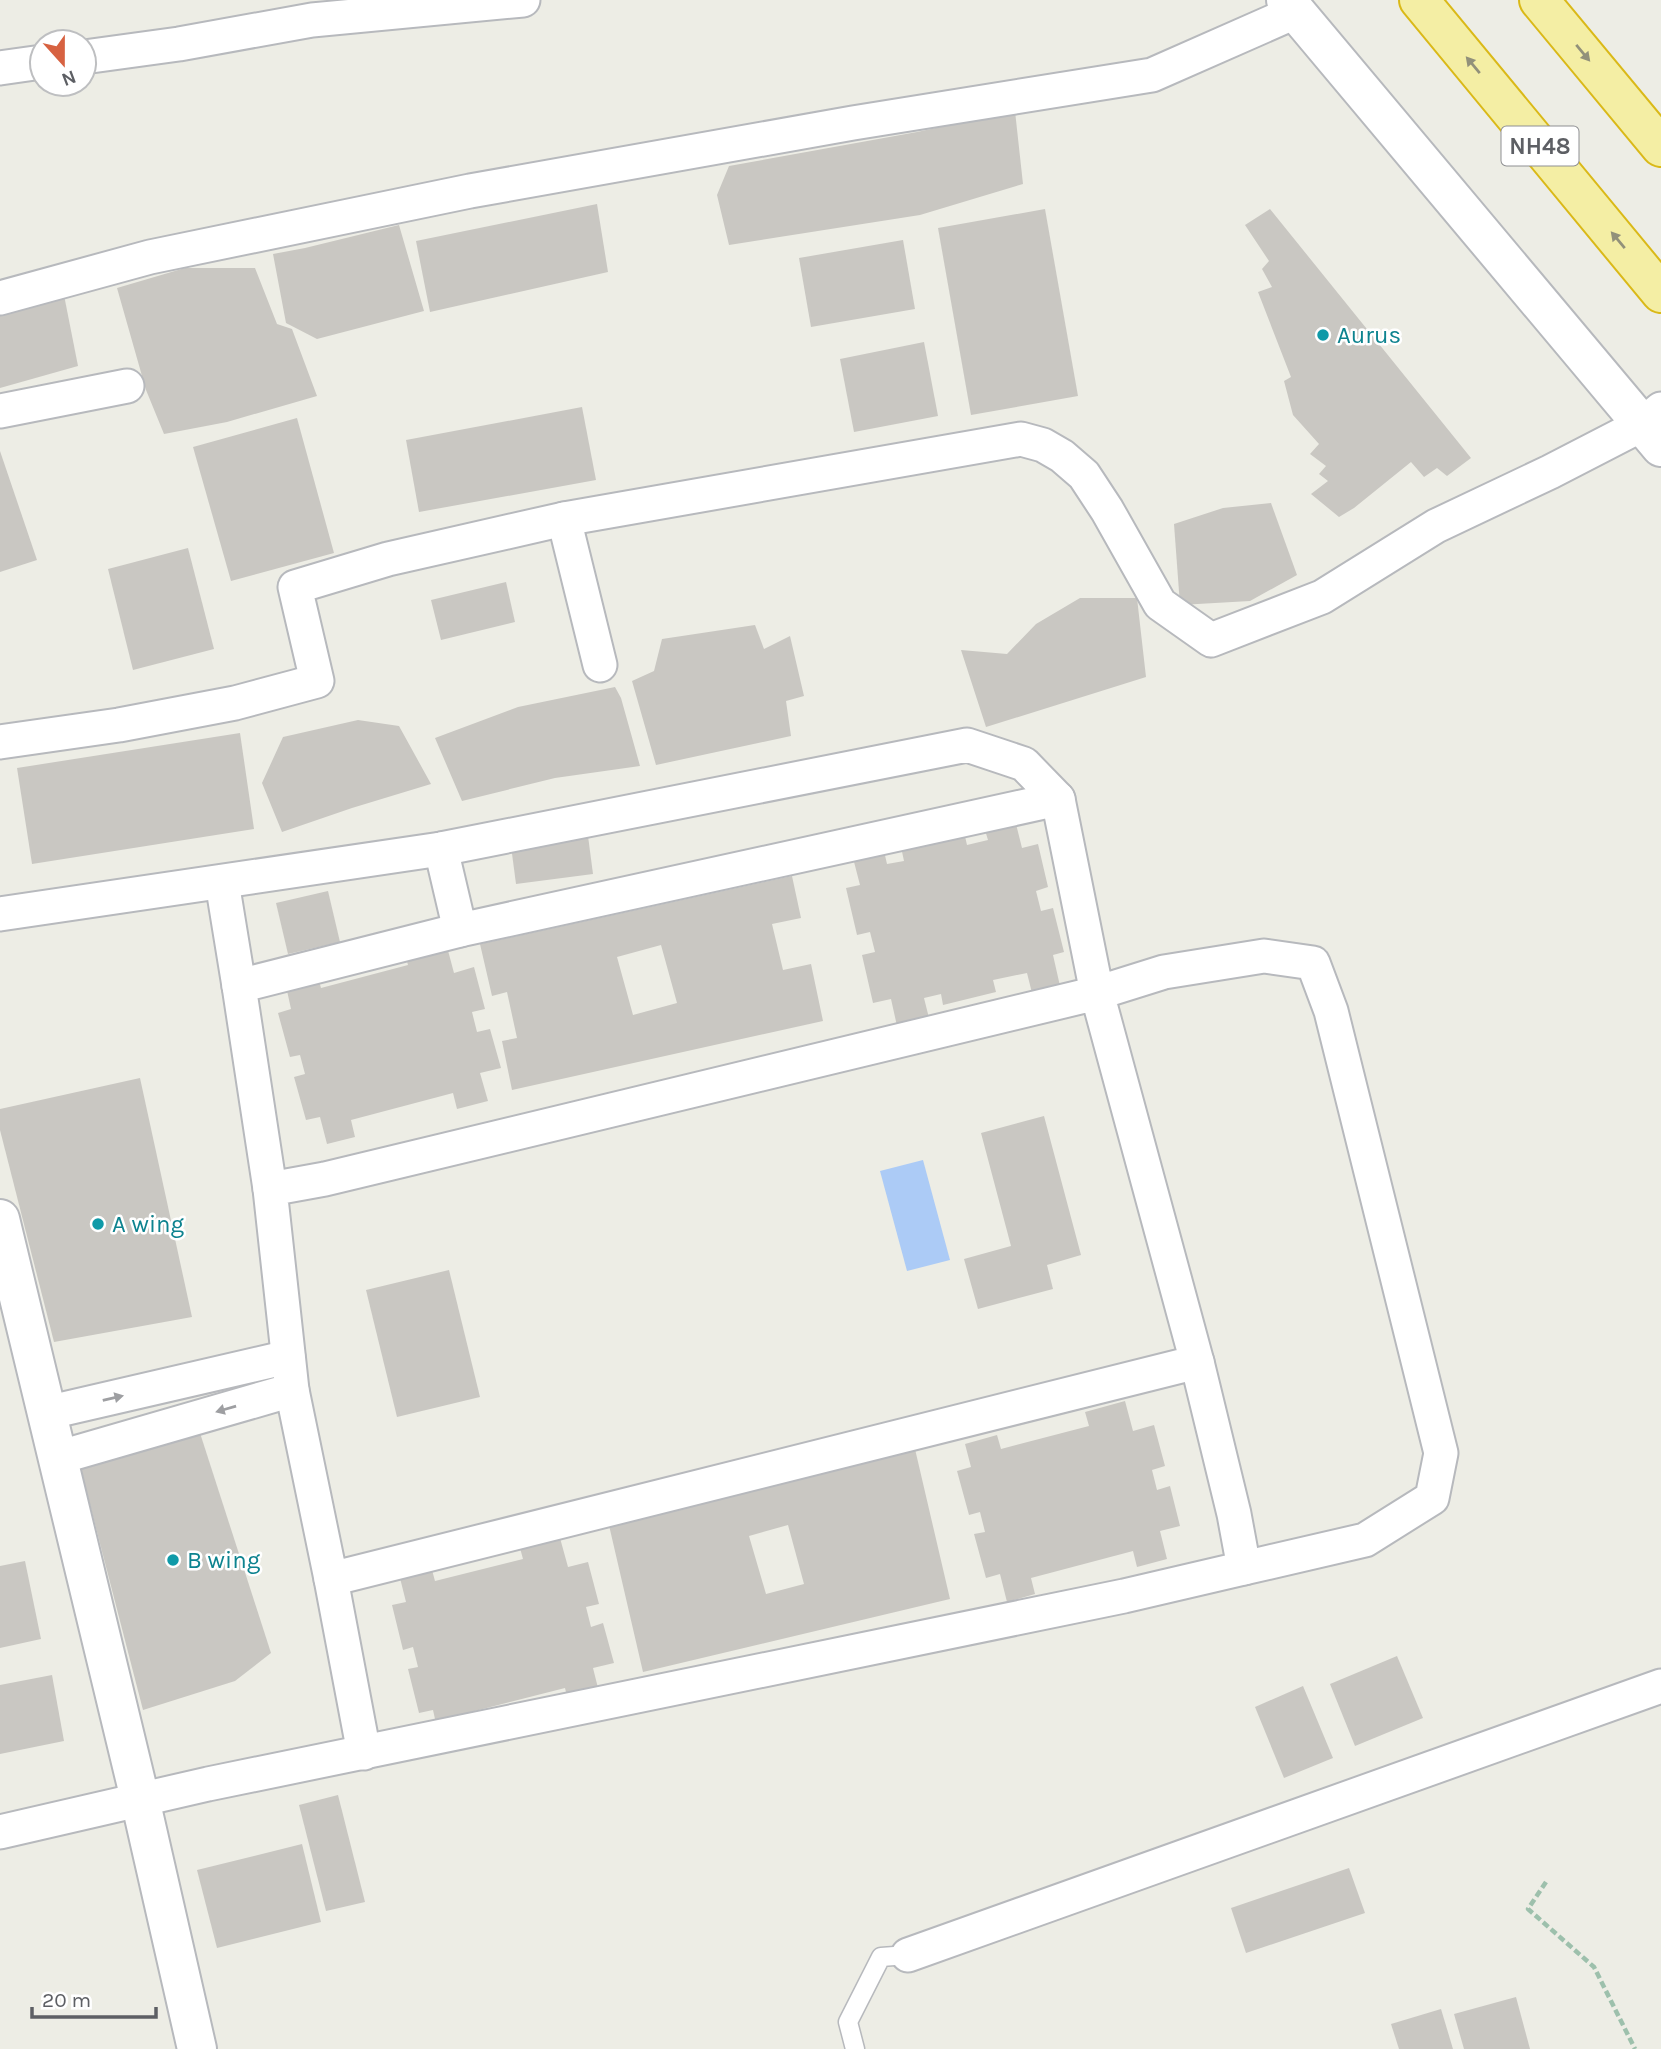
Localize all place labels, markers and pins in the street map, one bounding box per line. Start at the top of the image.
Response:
place label: Aurus [1337,321,1401,349]
marker: Aurus [1315,327,1331,343]
place label: A wing [112,1210,185,1238]
marker: A wing [90,1216,106,1232]
place label: B wing [187,1546,261,1574]
marker: B wing [165,1552,181,1568]

